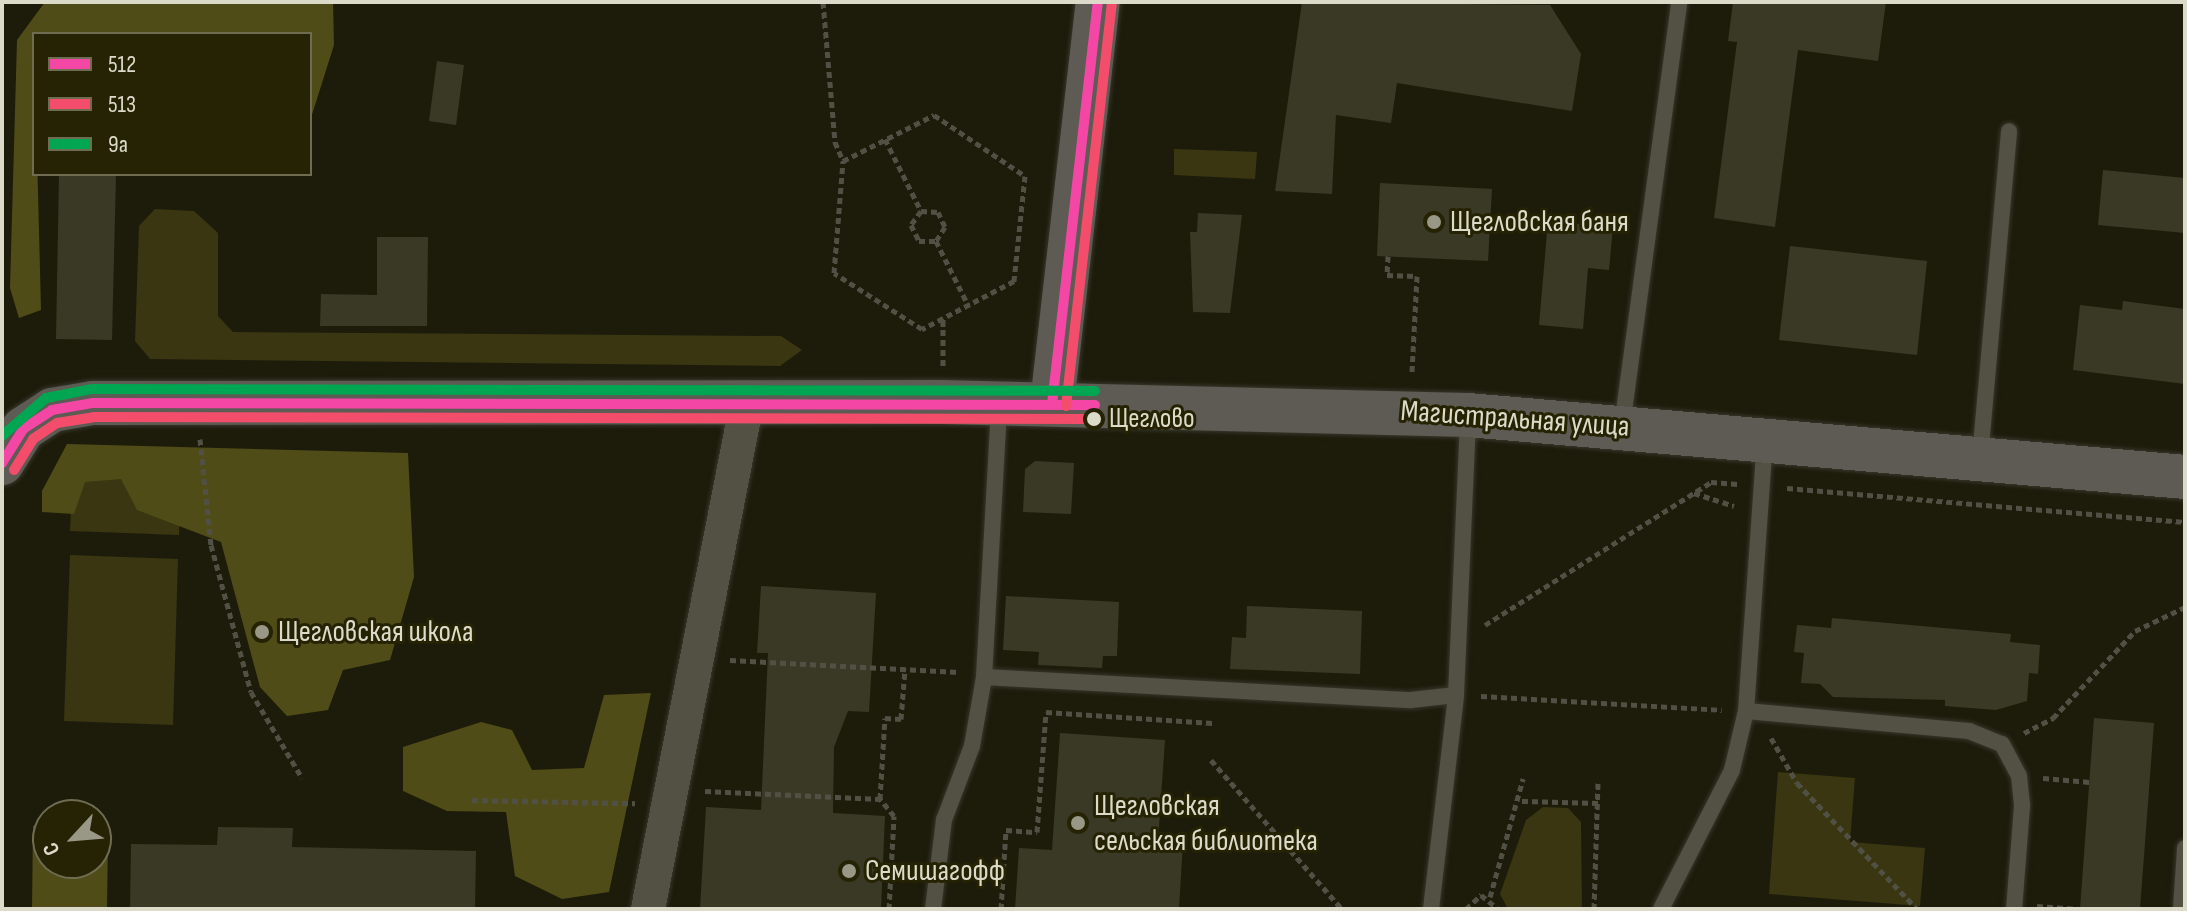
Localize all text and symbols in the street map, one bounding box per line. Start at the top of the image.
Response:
legend [32,32,312,176]
text: 512 [108,50,136,79]
text: 513 [108,90,136,119]
text: 9а [108,130,128,159]
place label: Щегловская баня [1450,204,1629,240]
marker: Щегловская баня [1425,213,1443,231]
street label: Магистральная улица [1399,393,1631,445]
place label: Щеглово [1109,402,1195,436]
marker: Щеглово [1086,411,1102,427]
place label: Щегловская школа [278,614,474,650]
marker: Щегловская школа [253,623,271,641]
place label: Щегловская сельская библиотека [1094,788,1318,858]
north arrow [32,799,112,879]
marker: Щегловская сельская библиотека [1069,814,1087,832]
text: С [37,838,66,860]
place label: Семишагофф [865,853,1005,889]
marker: Семишагофф [840,862,858,880]

